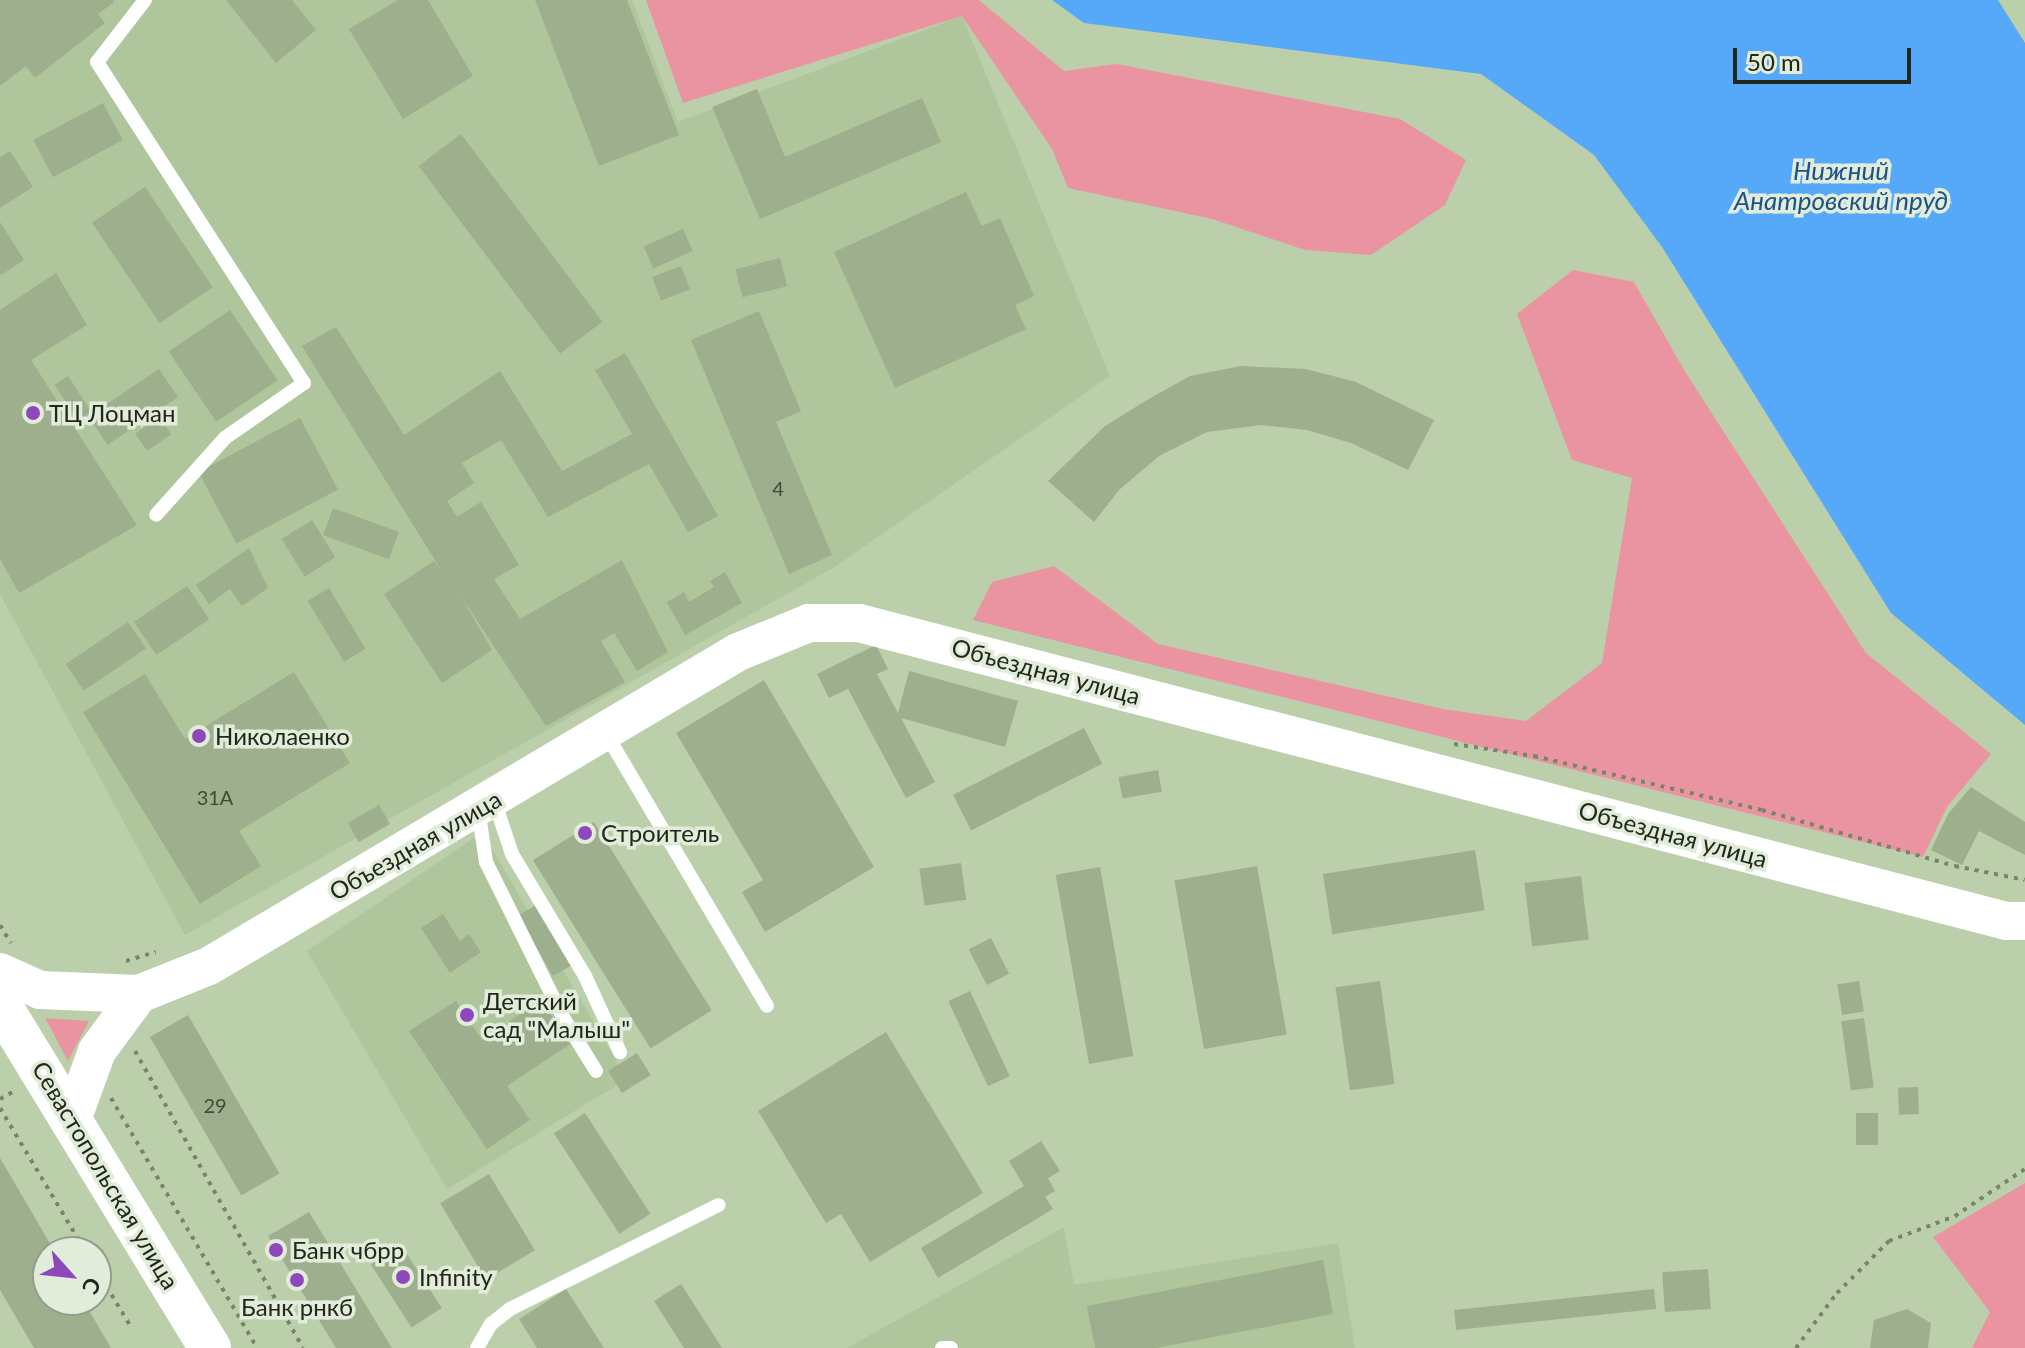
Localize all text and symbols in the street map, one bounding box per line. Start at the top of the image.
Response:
scale bar [1737,32,1915,82]
text: 50 m [1747,47,1801,76]
water label: Нижний Анатровский пруд [1734,155,1948,216]
place label: ТЦ Лоцман [49,399,176,427]
marker: ТЦ Лоцман [24,404,42,422]
house number: 4 [772,476,784,500]
street label: Объездная улица [949,632,1143,710]
place label: Николаенко [215,722,350,750]
marker: Николаенко [190,727,208,745]
street label: Объездная улица [324,784,506,906]
house number: 31А [197,785,233,809]
street label: Объездная улица [1576,795,1770,873]
place label: Строитель [601,819,719,847]
marker: Строитель [576,824,594,842]
place label: Детский сад "Малыш" [483,987,630,1043]
marker: Детский сад "Малыш" [458,1006,476,1024]
street label: Севастопольская улица [27,1056,185,1294]
house number: 29 [203,1093,227,1117]
north arrow [32,1236,112,1316]
place label: Банк чбрр [292,1236,404,1264]
marker: Банк чбрр [267,1241,285,1259]
place label: Infinity [419,1263,493,1291]
marker: Infinity [394,1268,412,1286]
marker: Банк рнкб [288,1271,306,1289]
place label: Банк рнкб [241,1293,353,1321]

